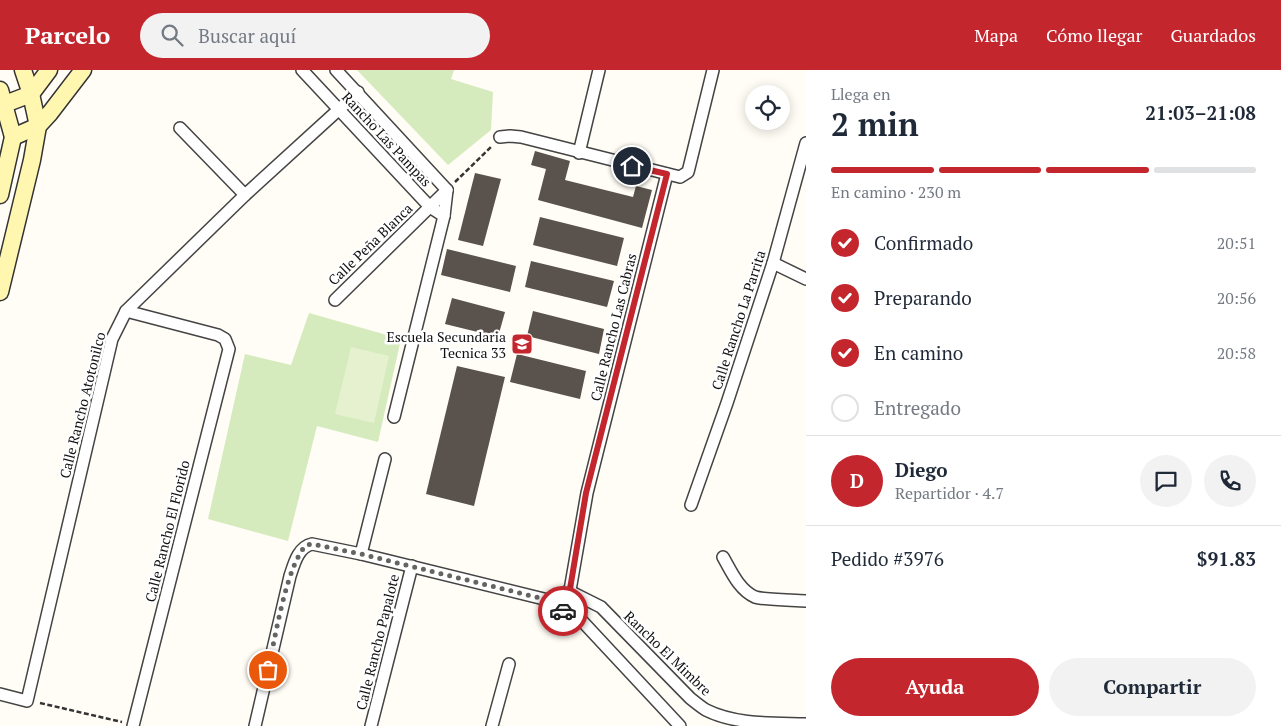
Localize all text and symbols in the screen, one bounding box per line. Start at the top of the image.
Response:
search box [140,13,490,58]
text: Parcelo [25,19,110,51]
icon: search [158,21,186,49]
text: Buscar aquí [198,23,296,48]
text: Mapa [974,23,1018,47]
text: Cómo llegar [1046,23,1142,47]
text: Guardados [1170,23,1256,47]
text: Llega en [831,83,891,105]
map controls [745,85,790,130]
button: locate [745,85,790,130]
street label: Rancho Las Pampas [338,88,436,190]
text: 21:03–21:08 [1145,100,1256,125]
text: 2 min [831,103,919,145]
pin [611,145,653,187]
icon: home [618,152,646,180]
text: En camino · 230 m [831,181,961,203]
street label: Calle Peña Blanca [324,199,416,289]
icon: check [831,229,859,257]
text: Confirmado [874,230,973,255]
text: 20:51 [1217,232,1256,254]
street label: Calle Rancho La Parrita [706,248,770,392]
street label: Calle Rancho Las Cabras [585,251,641,403]
icon: check [831,284,859,312]
text: Preparando [874,285,972,310]
text: 20:56 [1217,287,1256,309]
place label: Escuela Secundaria Tecnica 33 [387,327,506,362]
street label: Calle Rancho Atotonilco [55,330,109,480]
school or university icon: Escuela Secundaria Tecnica 33 [510,332,534,356]
icon: check [831,339,859,367]
text: En camino [874,340,963,365]
text: 20:58 [1217,342,1256,364]
text: Entregado [874,395,961,420]
button: chat [1140,455,1192,507]
button: phone [1204,455,1256,507]
text: Diego [895,457,948,482]
street label: Calle Rancho El Florido [140,458,194,604]
text: D [850,468,864,493]
text: Repartidor · 4.7 [895,482,1004,504]
text: Pedido #3976 [831,546,944,571]
text: $91.83 [1197,546,1256,571]
street label: Calle Rancho Papalote [351,572,403,712]
courier [538,586,588,636]
icon: car [549,597,577,625]
street label: Rancho El Mimbre [620,606,716,700]
pin [247,649,289,691]
icon: bag [254,656,282,684]
button: Ayuda [831,658,1039,716]
button: Compartir [1049,658,1256,716]

